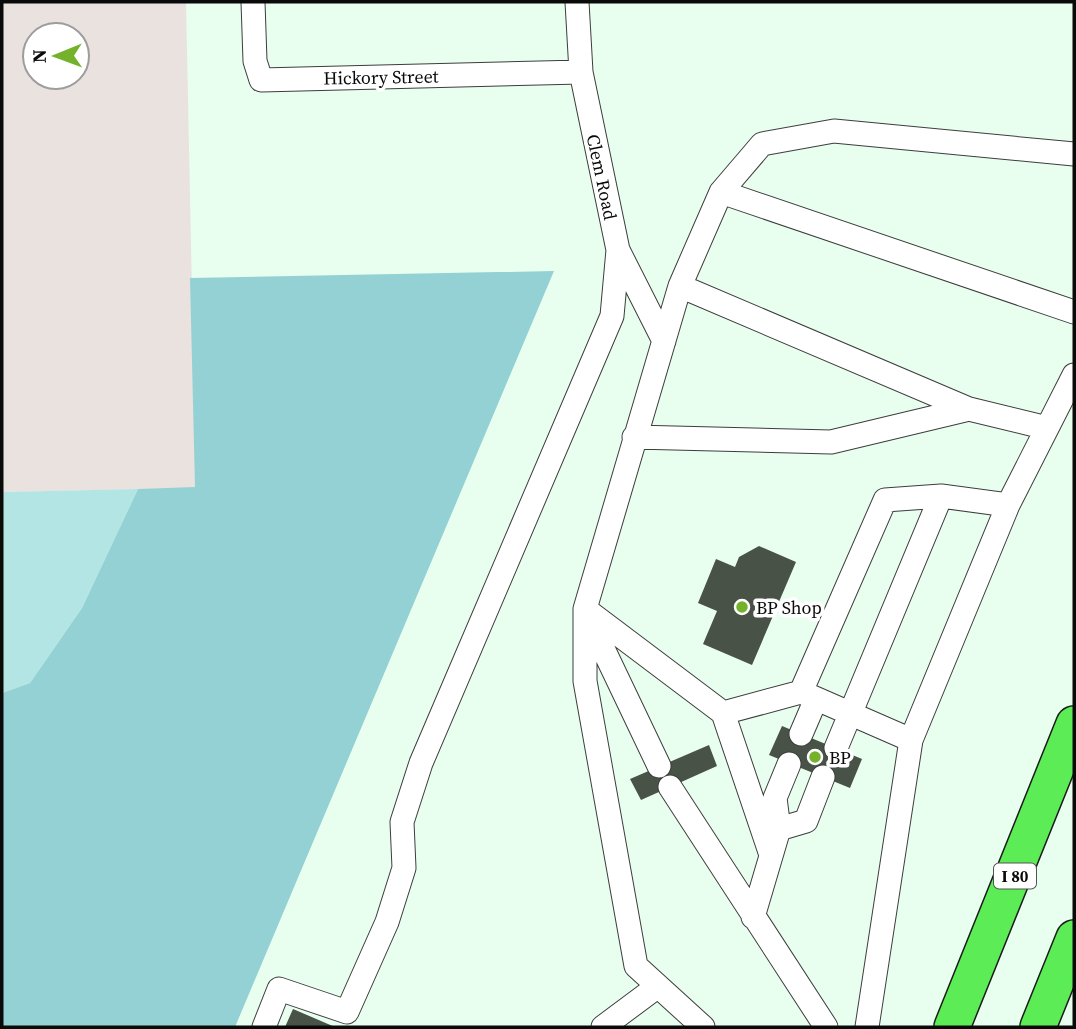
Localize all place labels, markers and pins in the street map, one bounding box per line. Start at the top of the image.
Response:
place label: BP Shop [756,595,822,620]
marker: BP Shop [734,599,750,615]
place label: BP [829,745,851,770]
marker: BP [807,749,823,765]

